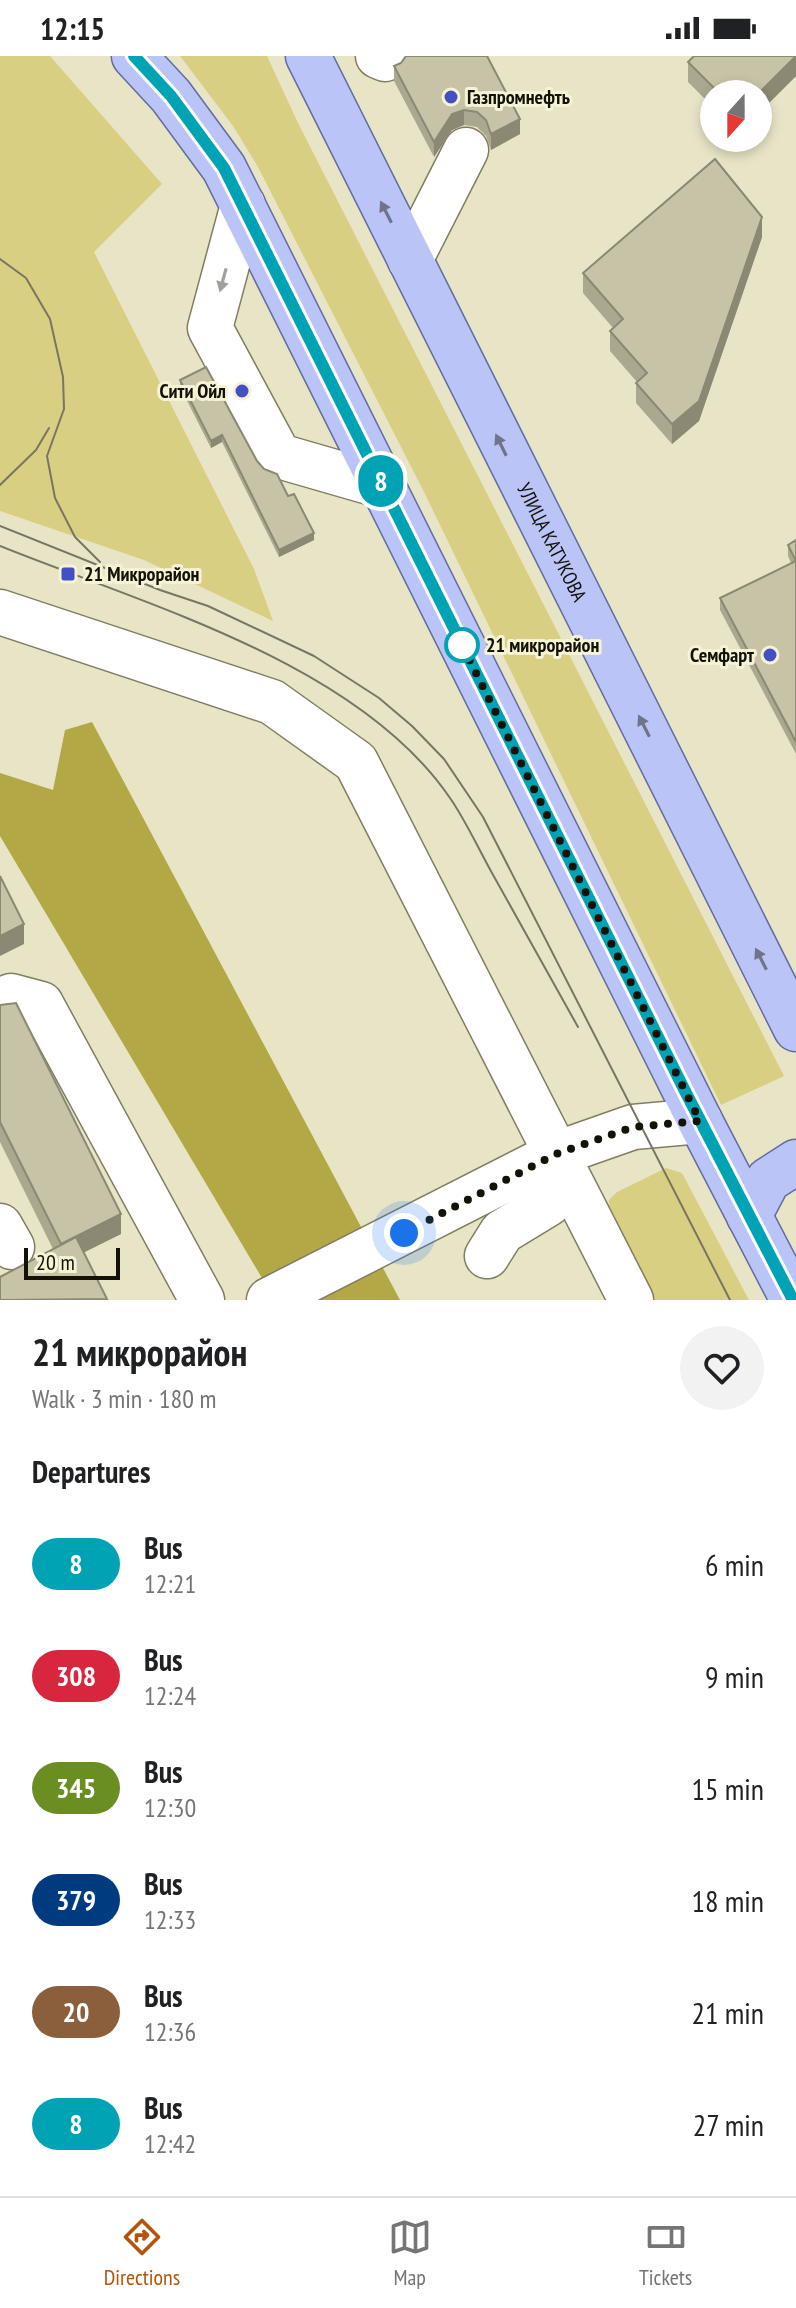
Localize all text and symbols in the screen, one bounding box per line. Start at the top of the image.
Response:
text: 12:15 [40,9,105,48]
north arrow [700,80,772,152]
map controls [700,80,772,152]
place label: Газпромнефть [467,84,570,110]
marker: Газпромнефть [442,88,460,106]
one-way arrow [379,200,393,223]
one-way arrow [216,268,228,293]
place label: Сити Ойл [159,378,226,404]
marker: Сити Ойл [233,382,251,400]
one-way arrow [494,433,508,456]
line badge: 8 [355,455,407,507]
text: 8 [374,462,388,499]
street label: УЛИЦА КАТУКОВА [511,479,593,606]
place label: 21 Микрорайон [84,561,200,587]
marker: 21 Микрорайон [59,565,77,583]
marker: 21 микрорайон [445,628,479,662]
place label: 21 микрорайон [486,632,599,658]
place label: Семфарт [690,642,754,668]
marker: Семфарт [761,646,779,664]
one-way arrow [638,715,651,738]
one-way arrow [754,947,768,970]
your location [384,1213,424,1253]
scale bar [24,1244,120,1280]
text: 20 m [36,1248,75,1276]
button: heart [680,1326,764,1410]
text: 21 микрорайон [32,1327,247,1376]
text: Walk · 3 min · 180 m [32,1382,216,1415]
text: Departures [32,1452,150,1491]
text: Bus [144,1528,183,1567]
text: 8 [69,1545,83,1582]
text: 6 min [705,1545,764,1584]
text: 12:21 [144,1567,196,1600]
text: Bus [144,1640,183,1679]
text: 308 [56,1657,96,1694]
text: 9 min [705,1657,764,1696]
text: 12:24 [144,1679,196,1712]
text: Bus [144,1752,183,1791]
text: 345 [56,1769,96,1806]
text: 15 min [691,1769,764,1808]
text: 12:30 [144,1791,196,1824]
text: Bus [144,1864,183,1903]
text: 379 [56,1881,96,1918]
text: 18 min [691,1881,764,1920]
text: 12:33 [144,1903,196,1936]
text: Bus [144,1976,183,2015]
text: 20 [63,1993,89,2030]
text: 21 min [691,1993,764,2032]
text: 12:36 [144,2015,196,2048]
text: Bus [144,2088,183,2127]
text: 8 [69,2105,83,2142]
text: 27 min [693,2105,764,2144]
text: 12:42 [144,2127,196,2160]
tab: Directions [104,2215,180,2291]
tab: Map [388,2215,432,2291]
tab: Tickets [639,2215,692,2291]

